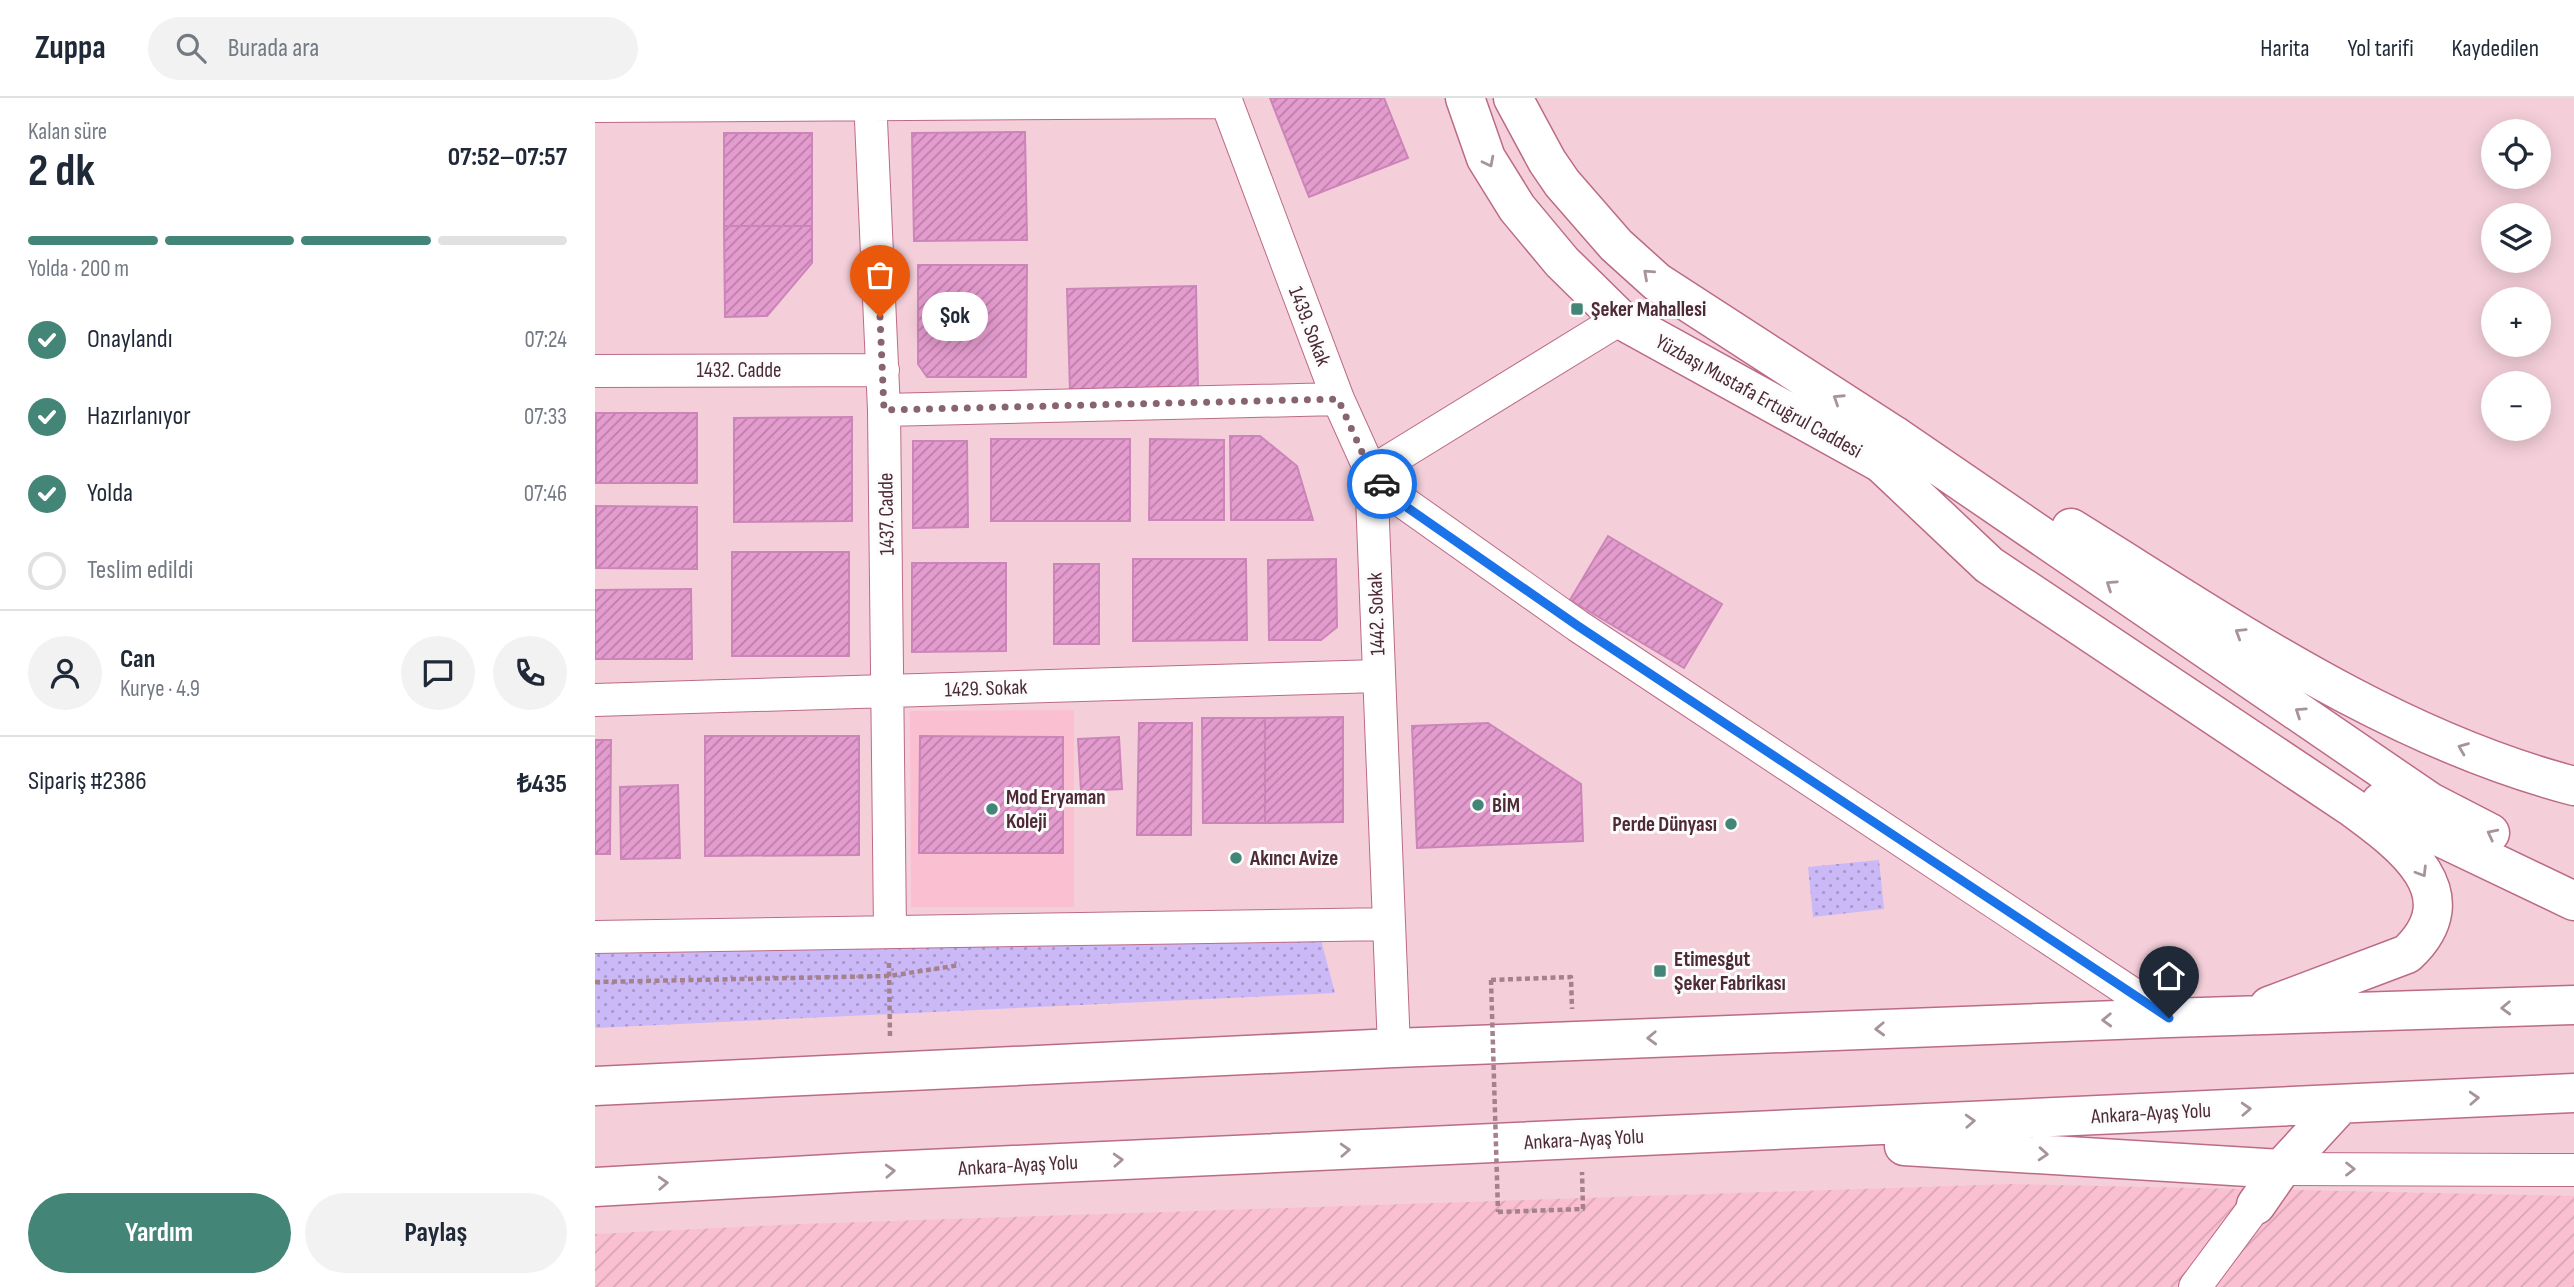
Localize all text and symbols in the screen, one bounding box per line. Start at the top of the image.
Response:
search box [148,17,638,80]
text: Zuppa [35,28,106,68]
icon: search [172,29,210,67]
text: Burada ara [228,33,319,64]
text: Harita [2260,34,2310,63]
text: Yol tarifi [2348,34,2414,63]
text: Kaydedilen [2452,34,2539,63]
text: Kalan süre [28,118,107,146]
map controls [2481,119,2551,441]
button: locate [2481,119,2551,189]
text: 07:52–07:57 [448,142,567,173]
text: 2 dk [28,144,95,199]
one-way arrow [1480,155,1494,167]
button: layers [2481,203,2551,273]
pin [850,245,910,317]
text: Yolda · 200 m [28,255,129,283]
icon: bag [861,256,899,294]
one-way arrow [1643,269,1656,282]
street label: 1439. Sokak [1283,283,1336,369]
button: + [2481,287,2551,357]
callout: Şok [922,292,989,342]
place label: Şeker Mahallesi [1591,297,1706,322]
marker: Şeker Mahallesi [1569,301,1585,317]
text: Şok [940,302,970,330]
icon: check [28,321,66,359]
text: Onaylandı [87,324,172,355]
text: 07:24 [524,326,567,354]
street label: Yüzbaşı Mustafa Ertuğrul Caddesi [1651,329,1866,464]
street label: 1432. Cadde [697,358,781,383]
button: − [2481,371,2551,441]
one-way arrow [1832,394,1845,407]
icon: check [28,398,66,436]
text: Hazırlanıyor [87,401,191,432]
text: 07:33 [524,403,567,431]
courier [1347,449,1417,519]
icon: car [1363,465,1401,503]
street label: 1437. Cadde [873,472,900,556]
icon: check [28,475,66,513]
text: Yolda [87,478,133,509]
text: 07:46 [524,480,567,508]
text: Teslim edildi [87,555,193,586]
street label: 1442. Sokak [1363,572,1390,656]
one-way arrow [2106,581,2119,593]
one-way arrow [2235,628,2248,641]
button: person [28,636,102,710]
button: chat [401,636,475,710]
button: phone [493,636,567,710]
text: Can [120,644,155,675]
text: Kurye · 4.9 [120,675,200,703]
street label: 1429. Sokak [944,675,1028,702]
one-way arrow [2294,708,2307,721]
one-way arrow [2458,743,2470,757]
text: Sipariş #2386 [28,766,147,797]
text: ₺435 [517,769,567,800]
place label: Mod Eryaman Koleji [1006,785,1106,834]
place label: BİM [1492,793,1520,818]
marker: BİM [1470,797,1486,813]
marker: Mod Eryaman Koleji [984,801,1000,817]
place label: Perde Dünyası [1612,812,1717,837]
marker: Perde Dünyası [1723,816,1739,832]
one-way arrow [2486,828,2499,842]
place label: Akıncı Avize [1249,846,1338,871]
marker: Akıncı Avize [1228,850,1244,866]
one-way arrow [2413,864,2426,877]
pin [2139,946,2199,1018]
place label: Etimesgut Şeker Fabrikası [1674,947,1786,996]
icon: home [2150,957,2188,995]
marker: Etimesgut Şeker Fabrikası [1652,963,1668,979]
one-way arrow [2500,1000,2511,1015]
one-way arrow [2101,1013,2112,1028]
one-way arrow [1874,1022,1885,1037]
one-way arrow [1647,1031,1658,1046]
one-way arrow [2468,1090,2479,1105]
street label: Ankara-Ayaş Yolu [2089,1098,2212,1129]
one-way arrow [2241,1101,2252,1116]
one-way arrow [1965,1114,1976,1129]
street label: Ankara-Ayaş Yolu [1522,1124,1645,1155]
one-way arrow [1340,1143,1351,1158]
one-way arrow [2038,1147,2049,1162]
street label: Ankara-Ayaş Yolu [956,1150,1079,1181]
one-way arrow [1112,1153,1123,1168]
one-way arrow [2345,1161,2355,1177]
one-way arrow [885,1163,896,1178]
one-way arrow [658,1176,669,1191]
button: Yardım [28,1193,291,1273]
button: Paylaş [305,1193,567,1273]

